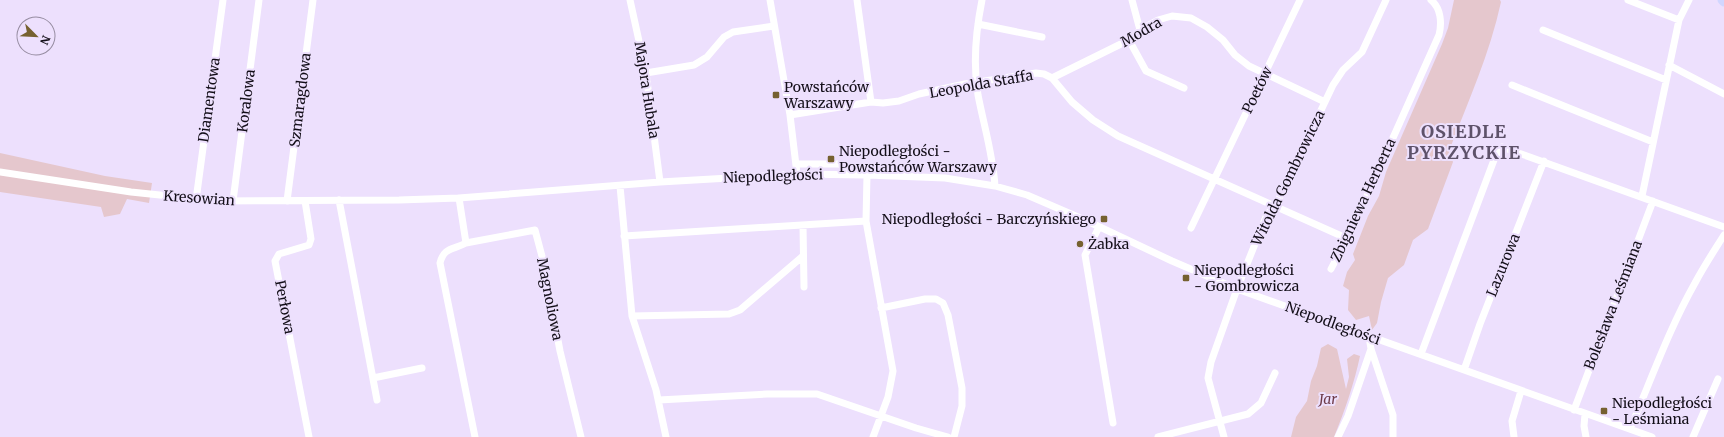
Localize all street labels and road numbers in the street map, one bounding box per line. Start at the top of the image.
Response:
street label: Modra [1117,13,1165,51]
street label: Majora Hubala [630,40,664,140]
street label: Szmaragdowa [285,51,315,148]
street label: Diamentowa [194,56,224,144]
street label: Poetów [1238,64,1276,116]
street label: Leopolda Staffa [928,66,1035,102]
street label: Koralowa [233,68,259,134]
street label: Witolda Gombrowicza [1247,107,1329,250]
street label: Zbigniewa Herberta [1326,135,1400,265]
street label: Niepodległości [723,165,824,187]
street label: Kresowian [163,187,235,209]
street label: Lazurowa [1482,230,1524,299]
street label: Bolesława Leśmiana [1580,237,1646,372]
street label: Magnoliowa [533,256,567,342]
street label: Perłowa [271,279,299,336]
street label: Niepodległości [1283,297,1384,349]

